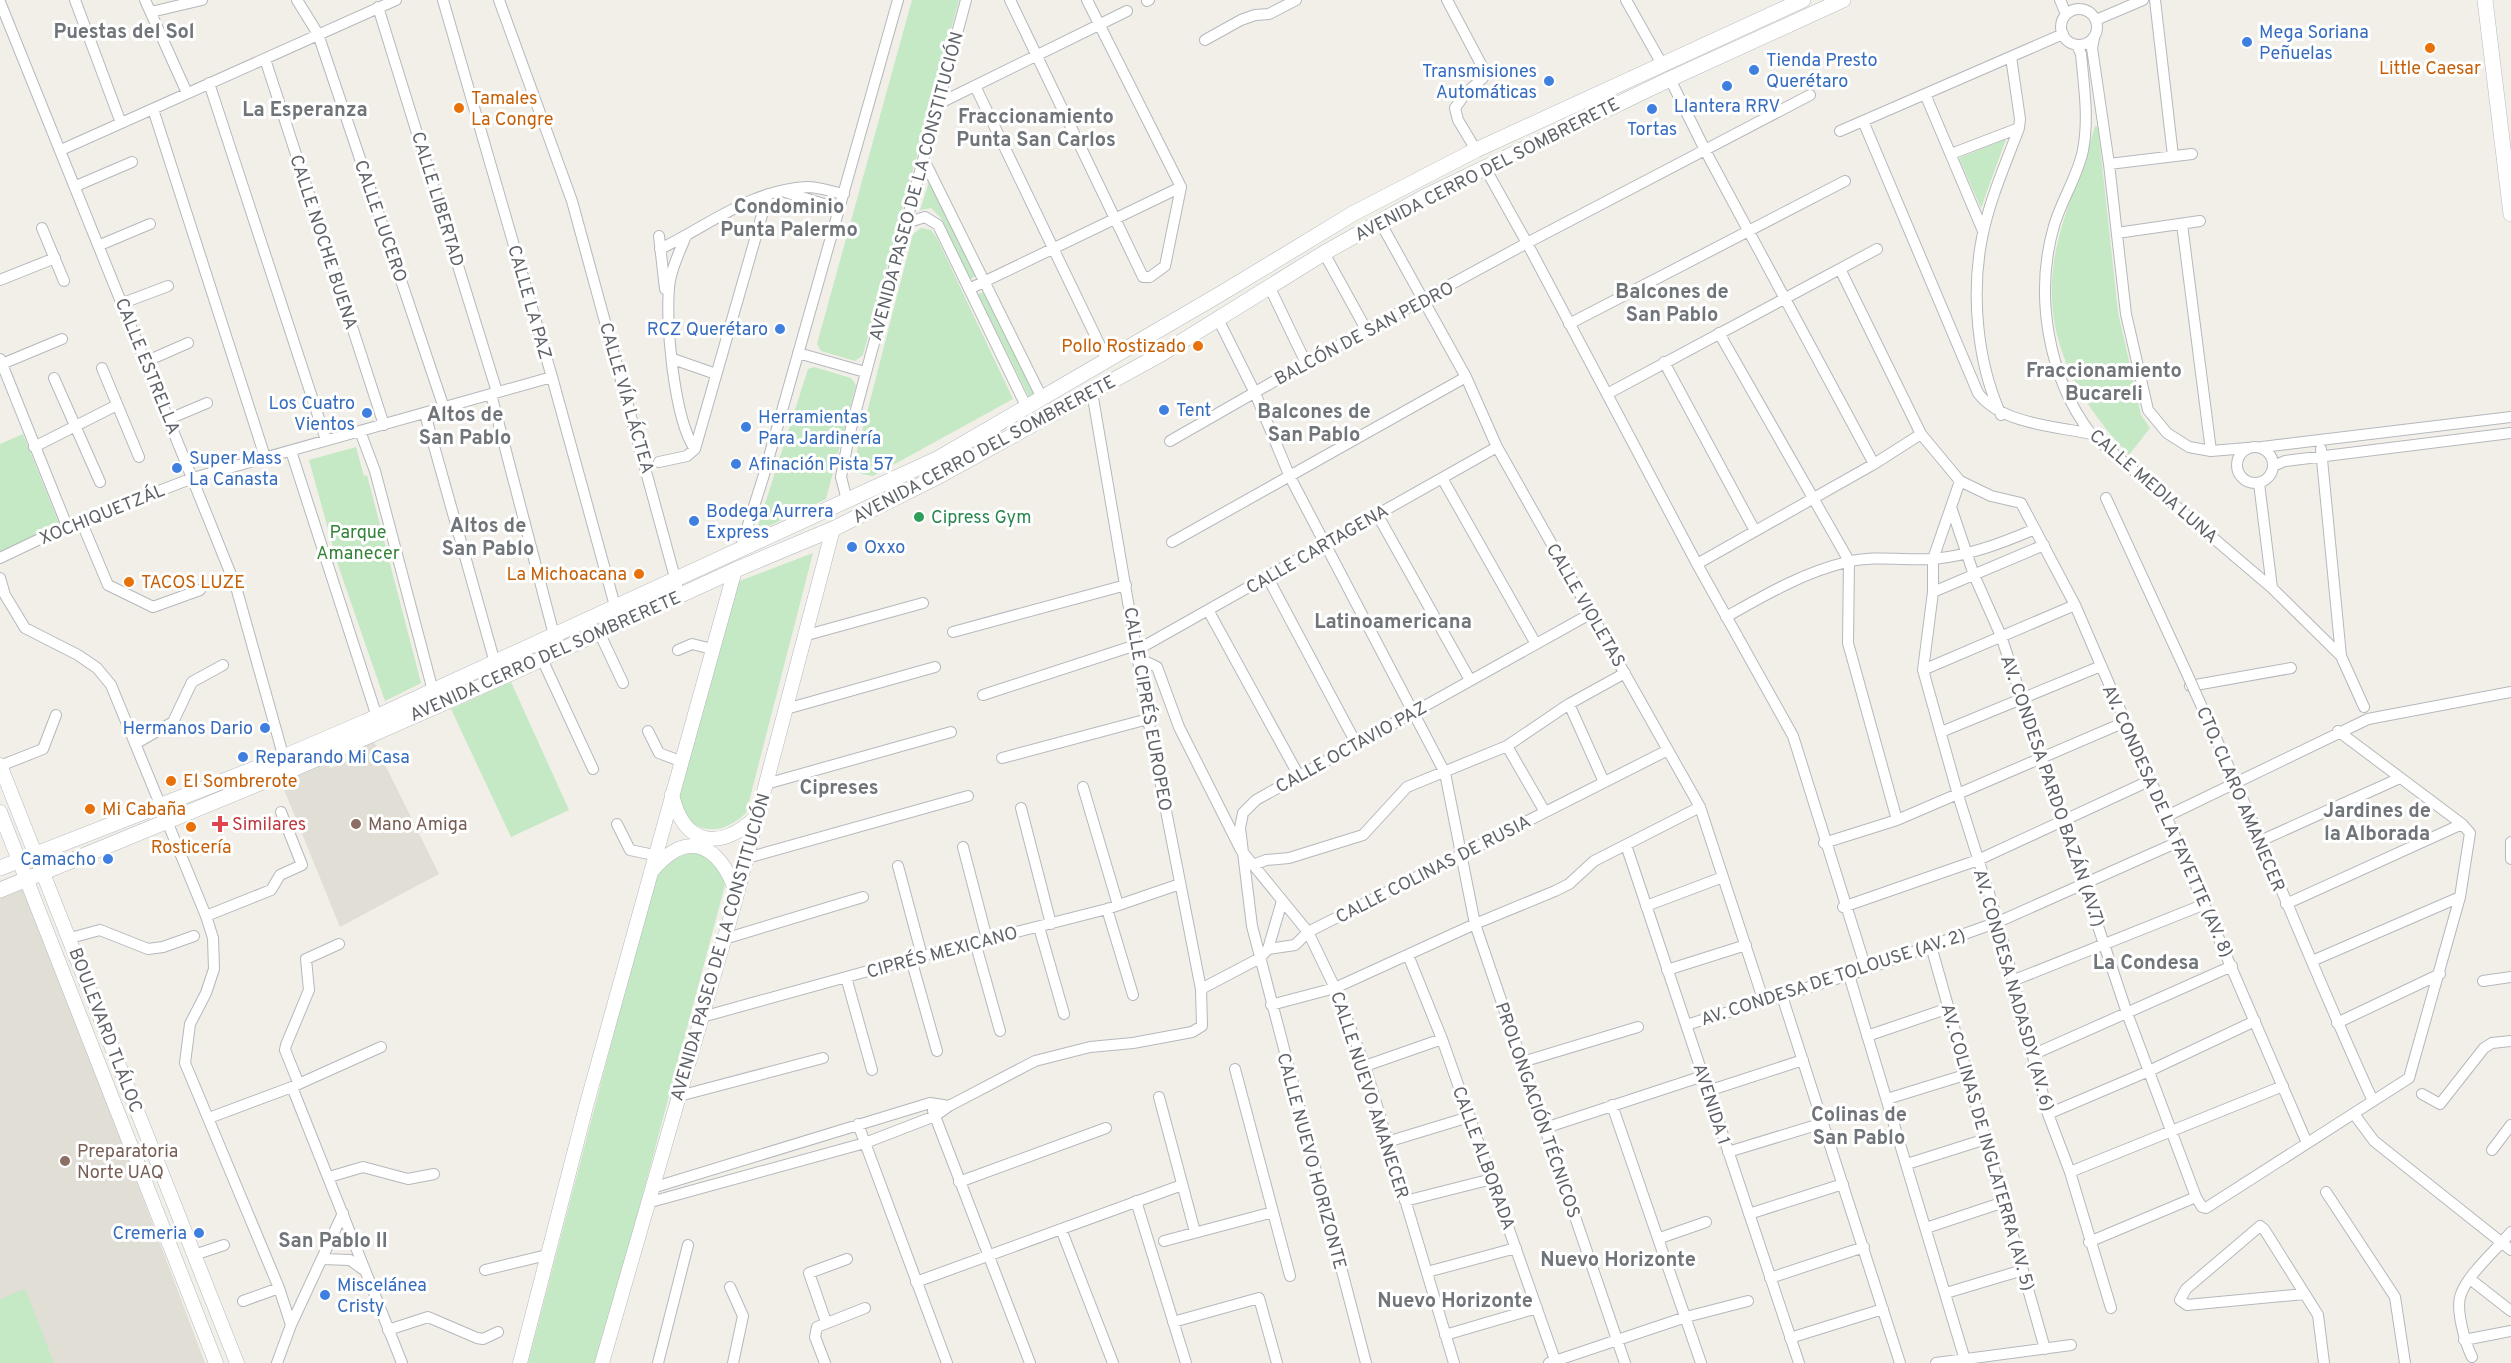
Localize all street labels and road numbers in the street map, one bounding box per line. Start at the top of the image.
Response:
street label: AVENIDA PASEO DE LA CONSTITUCIÓN [863,29,970,344]
street label: AVENIDA CERRO DEL SOMBRERETE [1351,93,1624,247]
street label: CALLE LIBERTAD [405,129,468,270]
street label: CALLE NOCHE BUENA [283,152,362,333]
street label: CALLE LUCERO [348,157,411,286]
street label: CALLE LA PAZ [501,243,556,362]
street label: BALCÓN DE SAN PEDRO [1270,275,1458,391]
street label: CALLE ESTRELLA [109,295,184,438]
street label: CALLE VÍA LÁCTEA [593,320,660,477]
street label: AVENIDA CERRO DEL SOMBRERETE [849,371,1120,530]
street label: CALLE MEDIA LUNA [2084,425,2222,549]
street label: XOCHIQUETZÁL [36,478,169,551]
street label: CALLE CARTAGENA [1242,500,1393,600]
street label: CALLE VIOLETAS [1540,540,1629,672]
street label: AVENIDA CERRO DEL SOMBRERETE [406,587,685,728]
street label: CALLE CIPRÉS EUROPEO [1117,605,1178,813]
street label: AV. CONDESA PARDO BAZÁN (AV.7) [1994,652,2111,930]
street label: AV. CONDESA DE LA FAYETTE (AV. 8) [2096,682,2237,962]
street label: CALLE OCTAVIO PAZ [1272,697,1431,799]
street label: CTO. CLARO AMANECER [2190,703,2289,896]
street label: AVENIDA PASEO DE LA CONSTITUCIÓN [664,790,776,1104]
street label: CALLE COLINAS DE RUSIA [1332,811,1535,930]
street label: AV. CONDESA NADASDY (AV. 6) [1967,867,2058,1114]
street label: CIPRÉS MEXICANO [864,920,1020,985]
street label: AV. CONDESA DE TOLOUSE (AV. 2) [1698,925,1969,1032]
street label: BOULEVARD TLÁLOC [62,944,149,1116]
street label: CALLE NUEVO AMANECER [1324,989,1413,1202]
street label: PROLONGACIÓN TÉCNICOS [1489,999,1586,1221]
street label: AV. COLINAS DE INGLATERRA (AV. 5) [1934,1001,2039,1294]
street label: CALLE NUEVO HORIZONTE [1271,1050,1351,1272]
street label: AVENIDA 1 [1687,1061,1735,1148]
street label: CALLE ALBORADA [1446,1083,1519,1234]

